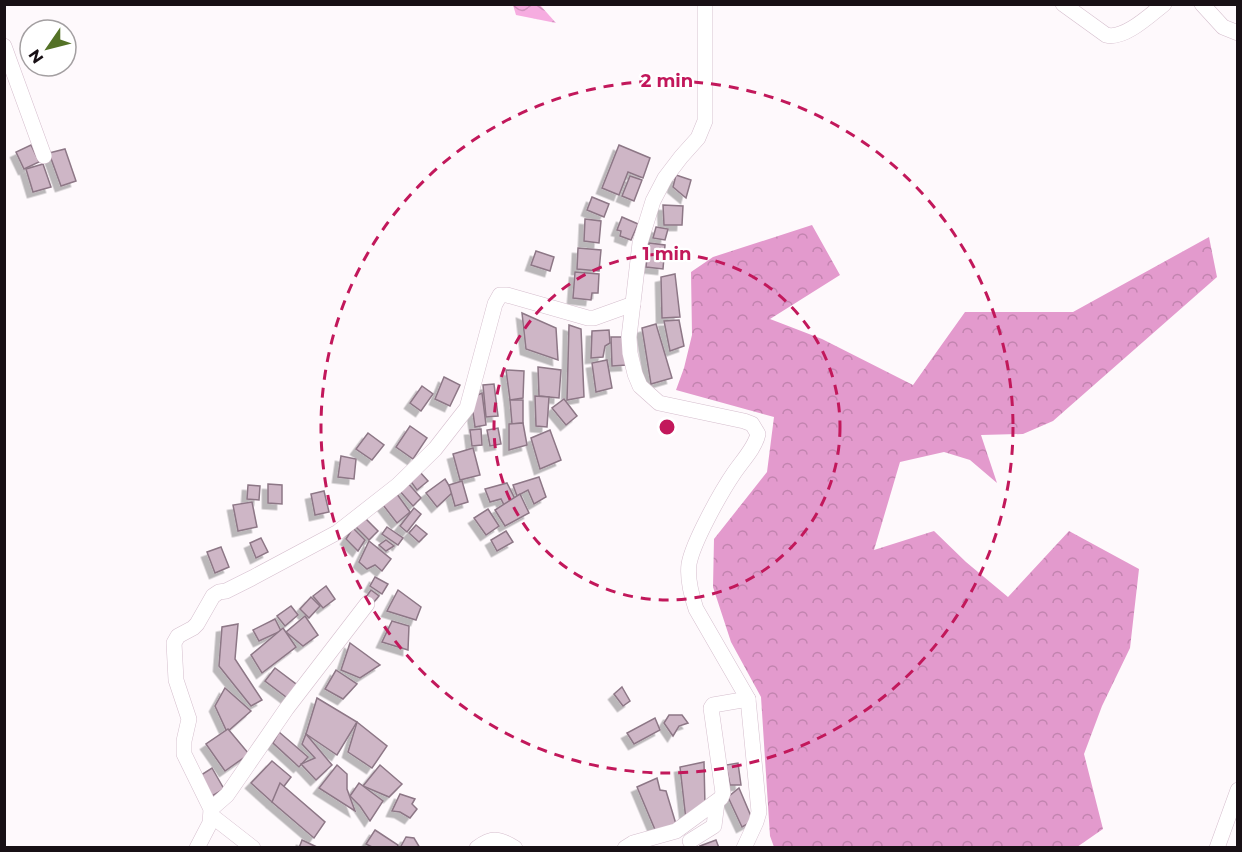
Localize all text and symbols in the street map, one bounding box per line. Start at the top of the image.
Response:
north arrow [18,18,78,78]
text: N [25,46,48,67]
text: 2 min [641,70,693,92]
text: 1 min [643,243,691,265]
centre of rings [657,417,677,437]

